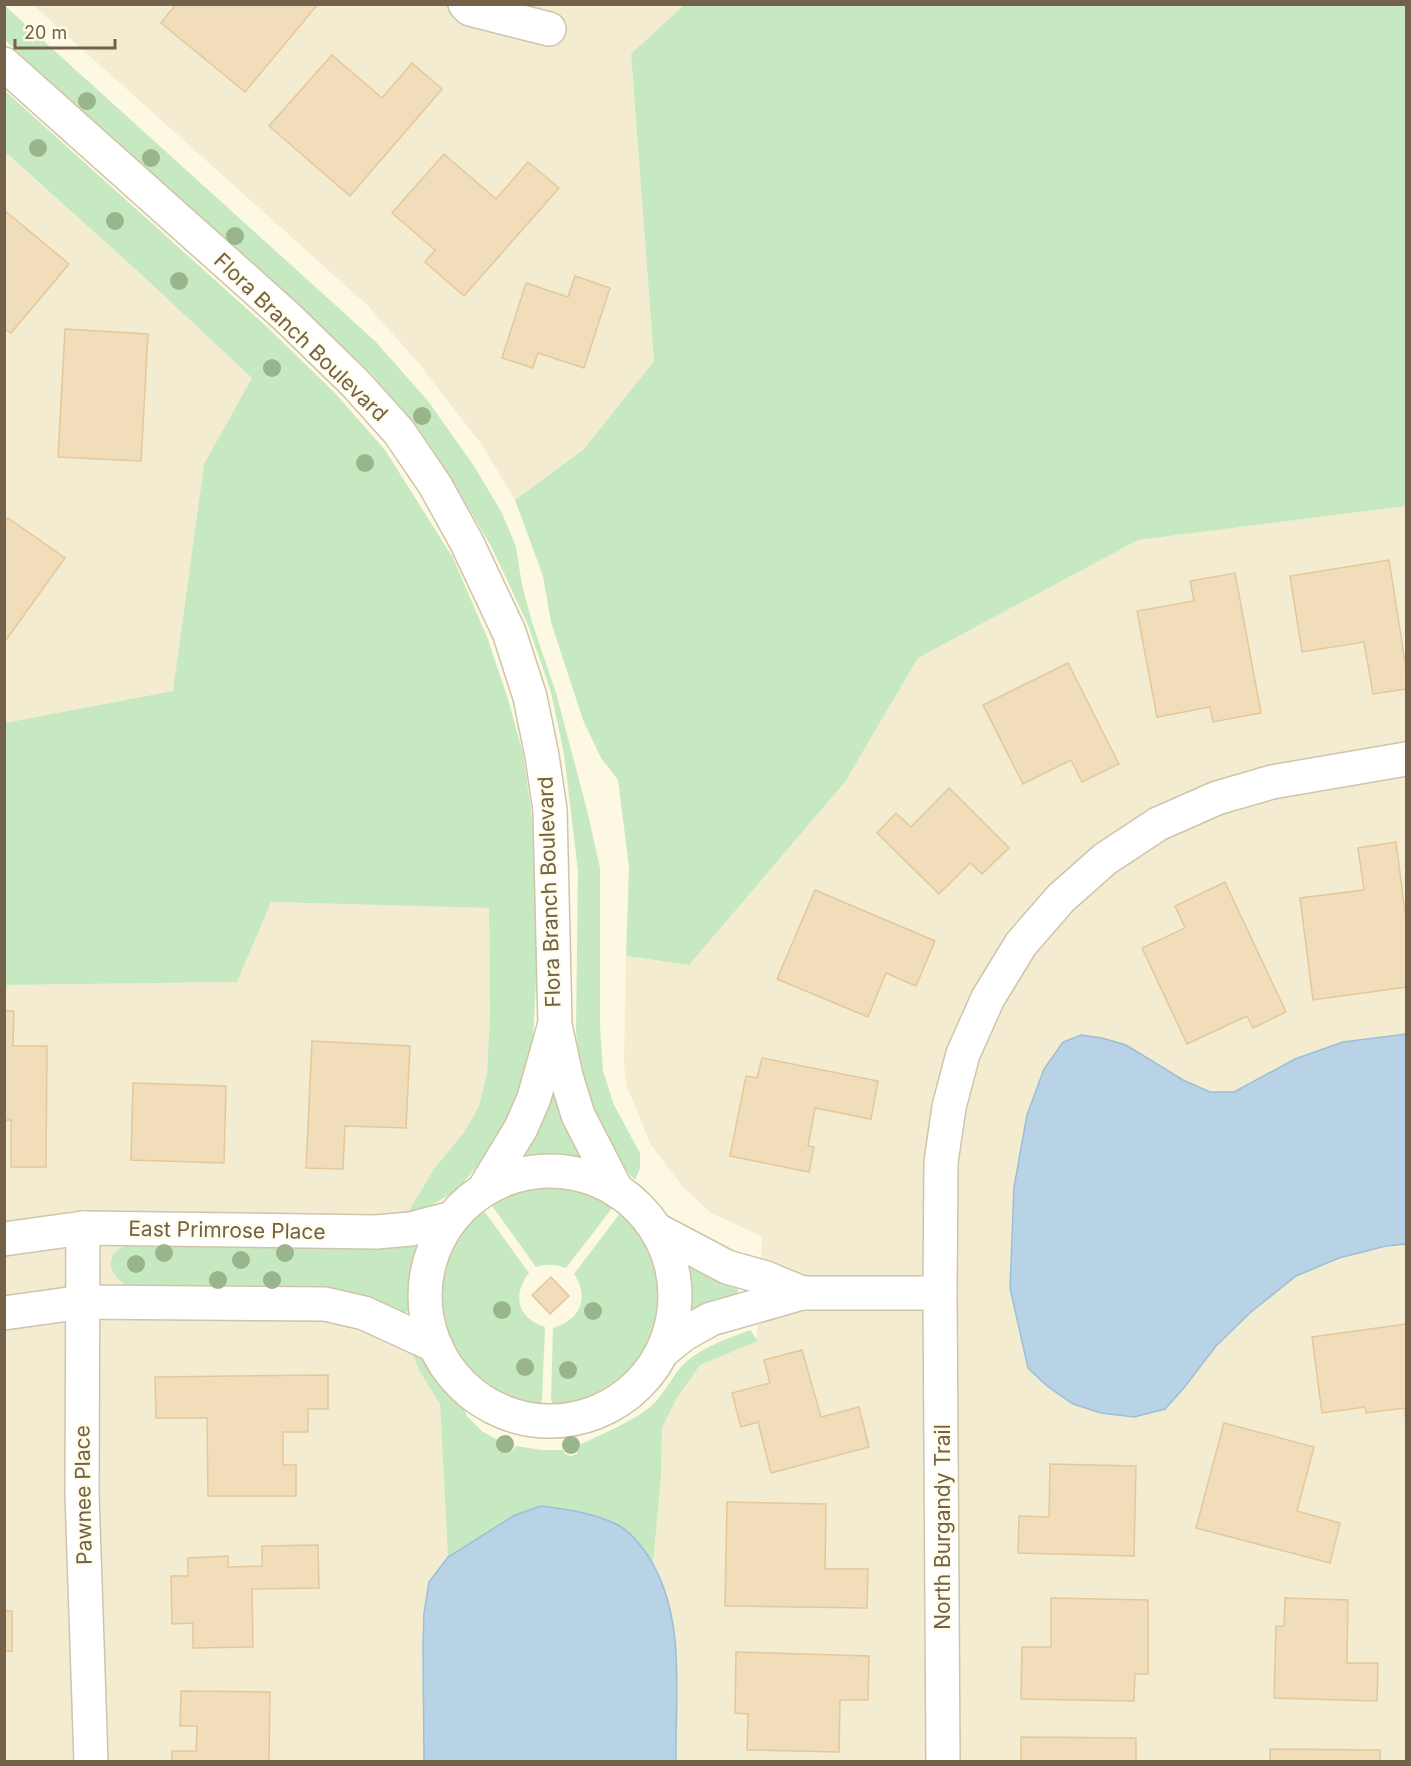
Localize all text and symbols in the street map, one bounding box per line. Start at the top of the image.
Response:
scale bar [15,12,116,50]
text: 20 m [24,22,67,43]
street label: Flora Branch Boulevard [209,248,393,426]
street label: Flora Branch Boulevard [532,776,566,1008]
street label: East Primrose Place [128,1216,326,1244]
street label: North Burgandy Trail [930,1424,955,1630]
street label: Pawnee Place [69,1425,97,1565]

